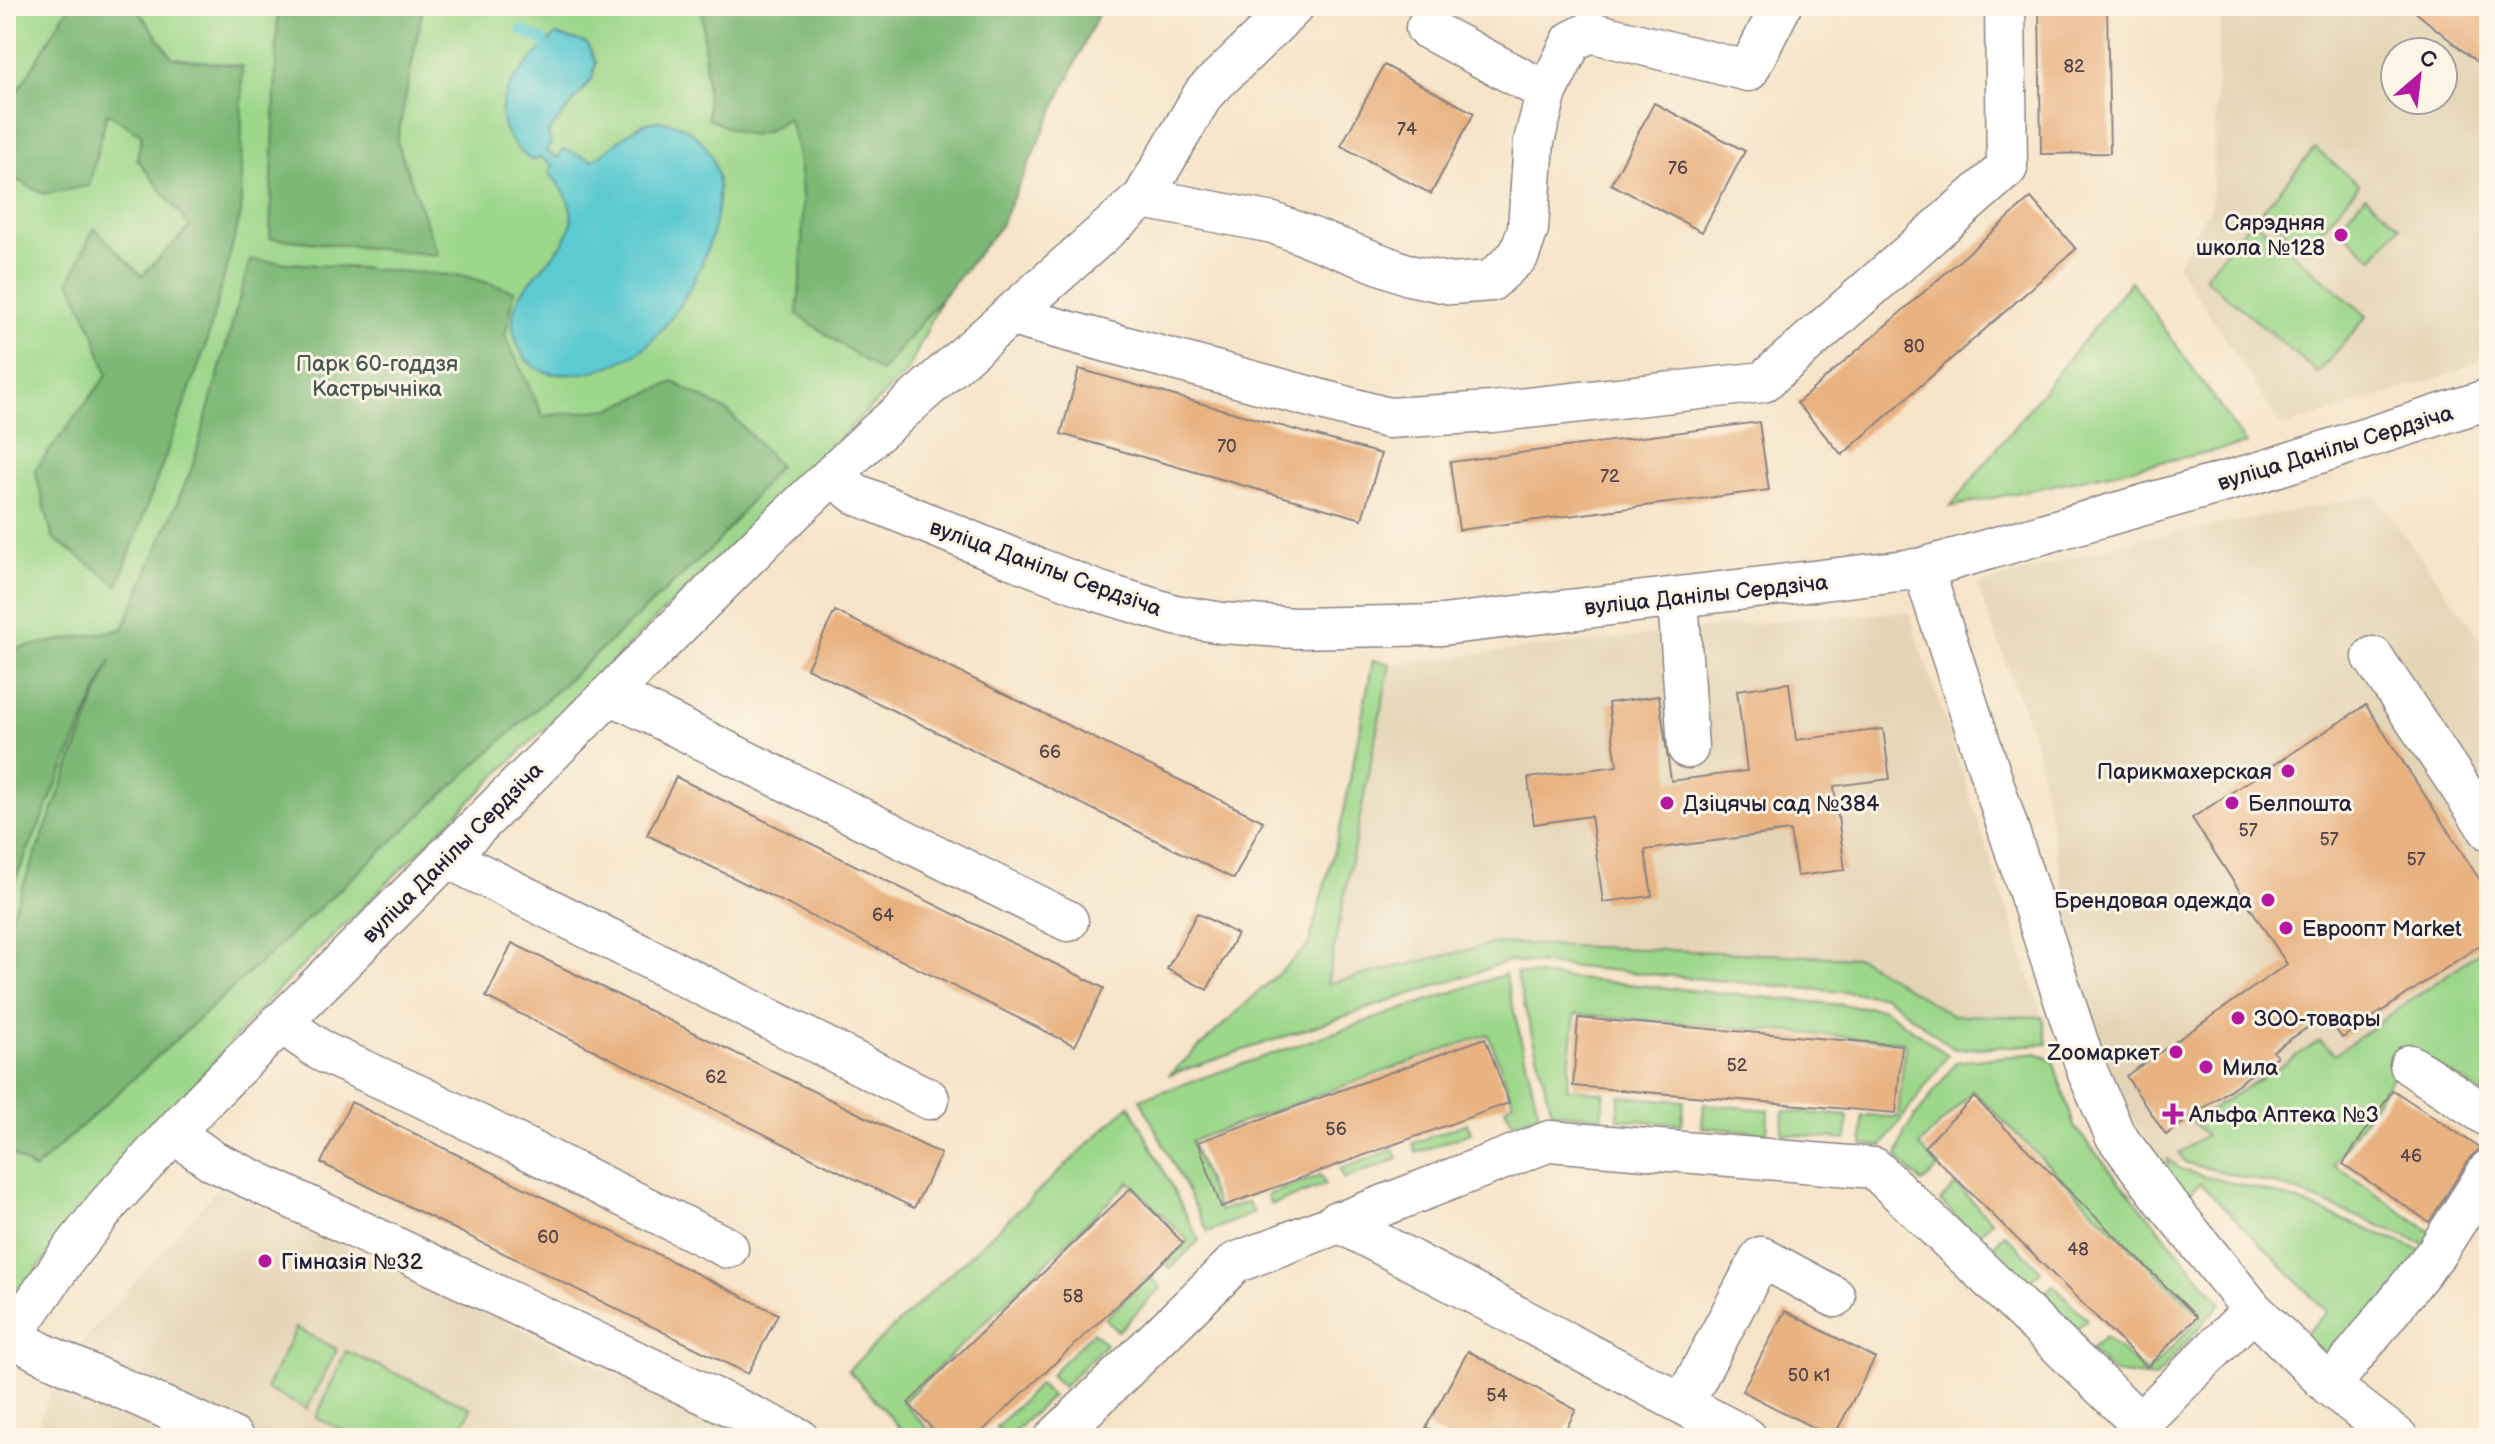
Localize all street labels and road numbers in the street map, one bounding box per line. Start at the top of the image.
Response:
street label: вуліца Данілы Сердзіча [2214,400,2456,497]
street label: вуліца Данілы Сердзіча [926,514,1165,623]
street label: вуліца Данілы Сердзіча [1583,569,1829,622]
street label: вуліца Данілы Сердзіча [357,757,549,949]

